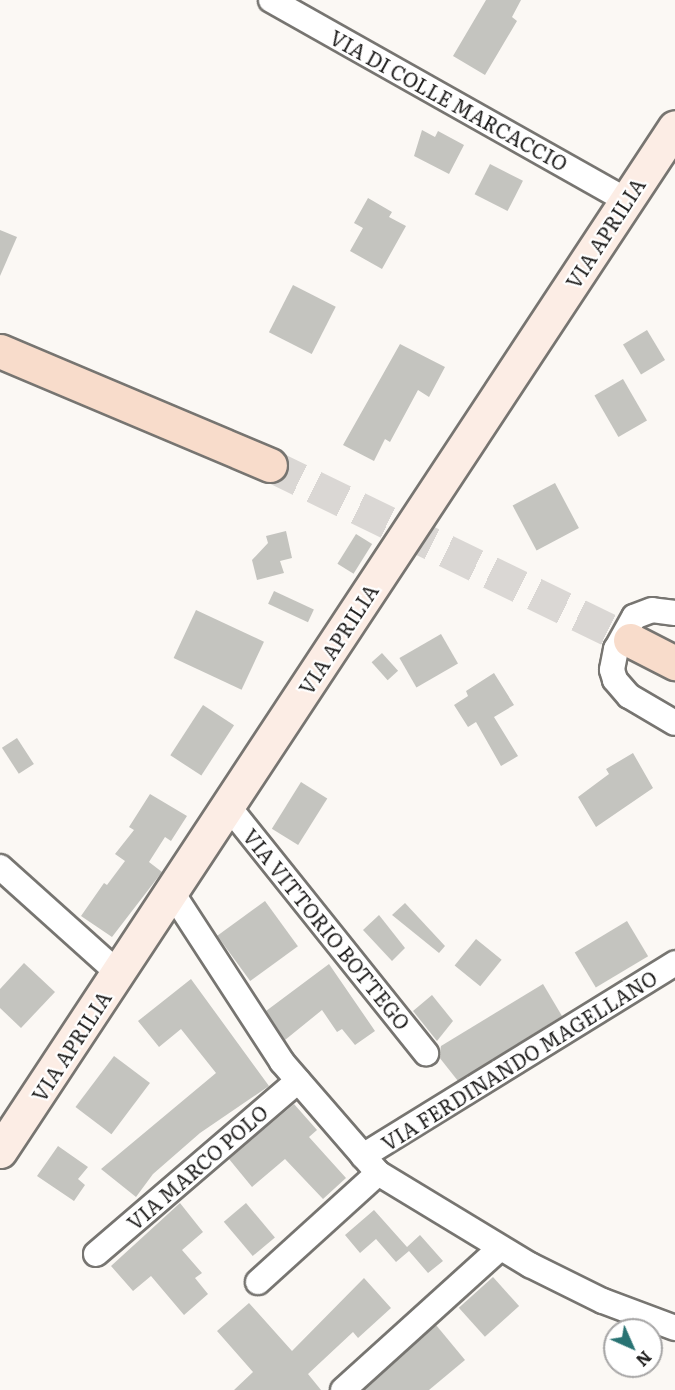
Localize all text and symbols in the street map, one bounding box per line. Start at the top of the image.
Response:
street label: VIA DI COLLE MARCACCIO [326,25,572,175]
street label: VIA APRILIA [560,173,650,293]
street label: VIA APRILIA [293,579,383,699]
street label: VIA VITTORIO BOTTEGO [239,824,415,1034]
street label: VIA FERDINANDO MAGELLANO [377,965,661,1155]
street label: VIA APRILIA [26,986,116,1106]
street label: VIA MARCO POLO [122,1100,272,1234]
north arrow [603,1318,663,1378]
text: N [631,1346,658,1373]

